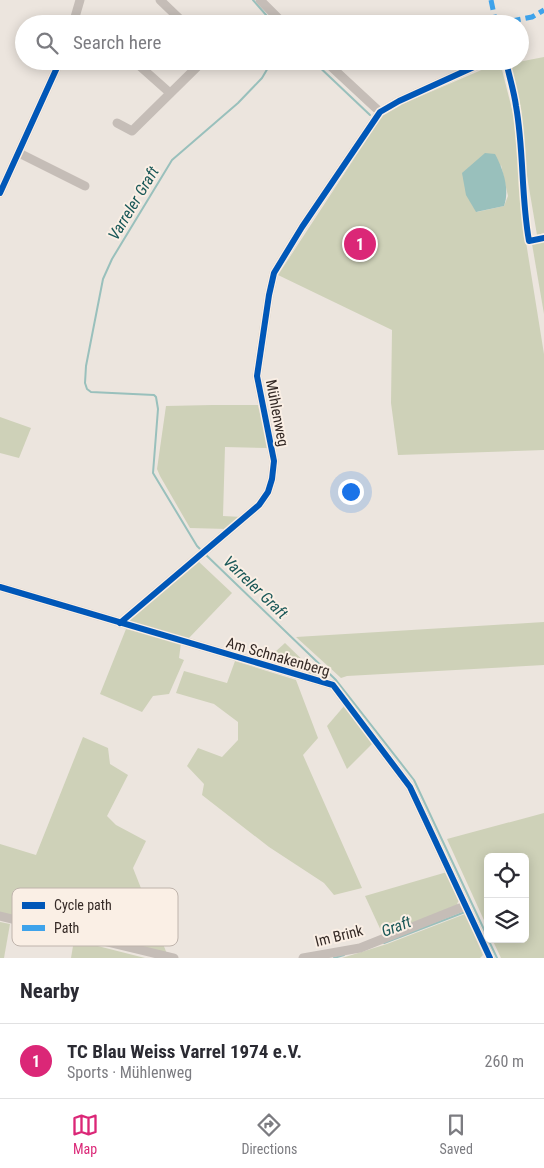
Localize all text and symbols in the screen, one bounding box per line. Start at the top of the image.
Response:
search box [15,15,529,70]
icon: search [33,29,61,57]
text: Search here [73,31,161,54]
water label: Varreler Graft [104,163,163,243]
pin: 1 [344,225,376,263]
street label: Mühlenweg [262,378,292,448]
your location [338,479,364,505]
water label: Varreler Graft [220,552,292,623]
street label: Am Schnakenberg [224,634,332,680]
map controls [484,853,529,943]
button: locate [484,853,529,898]
legend [12,888,178,946]
text: Cycle path [54,897,112,913]
button: layers [484,898,529,943]
water label: Graft [379,912,414,941]
text: Path [54,920,79,936]
street label: Im Brink [313,921,365,951]
text: Nearby [20,979,79,1003]
text: TC Blau Weiss Varrel 1974 e.V. [67,1040,302,1063]
text: 1 [32,1052,40,1071]
text: 260 m [485,1052,524,1071]
text: Sports · Mühlenweg [67,1063,192,1082]
tab: Map [71,1111,99,1157]
tab: Directions [241,1111,297,1157]
tab: Saved [440,1111,473,1157]

